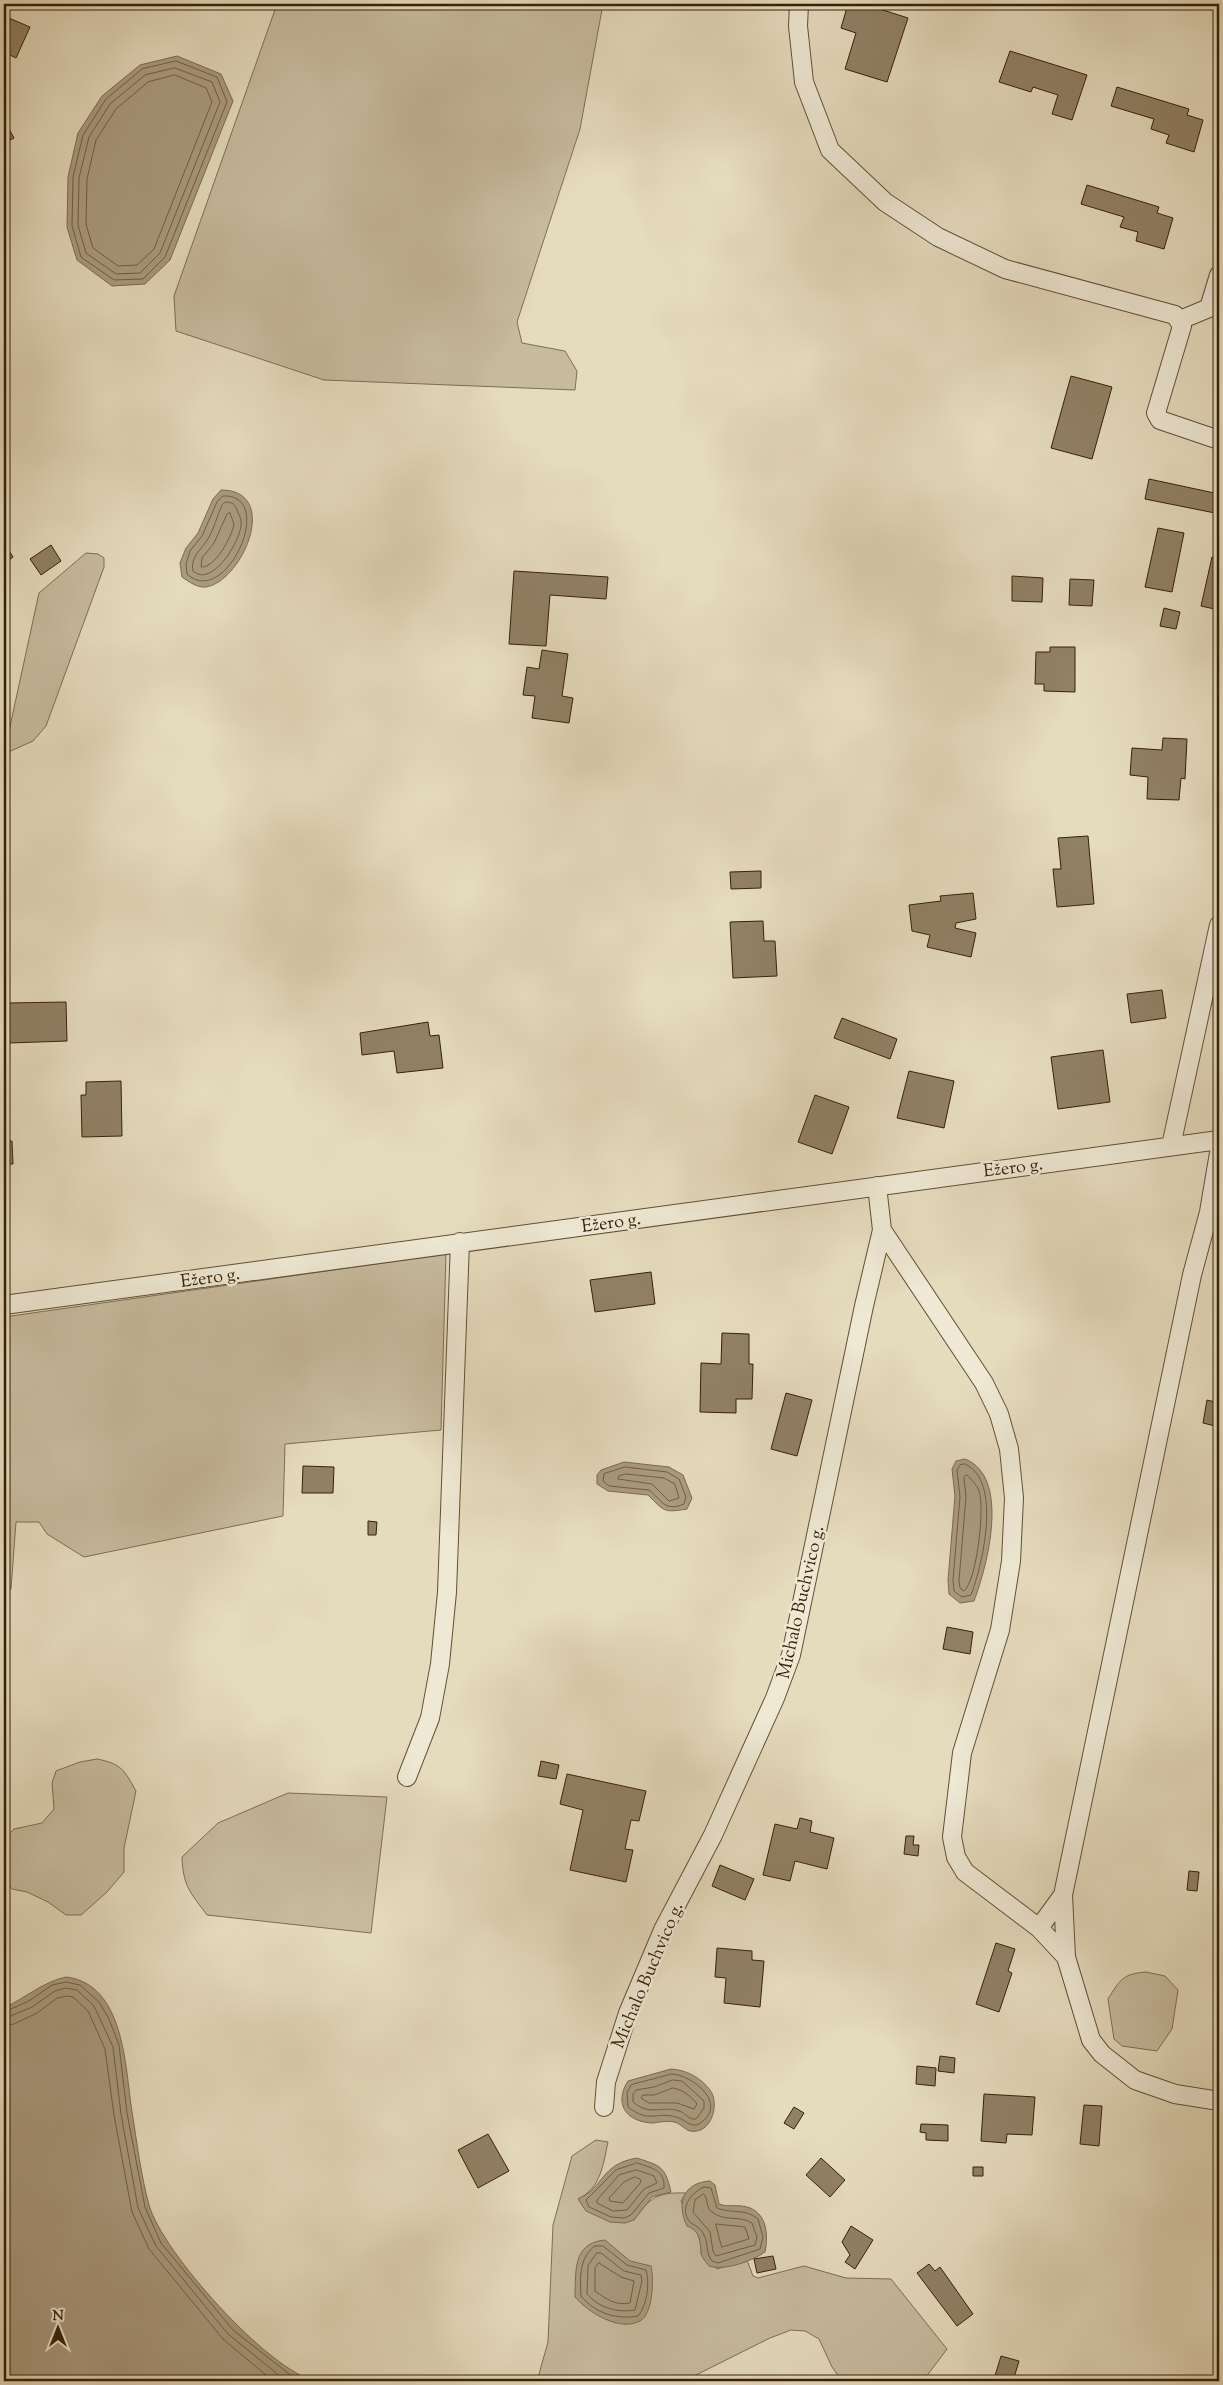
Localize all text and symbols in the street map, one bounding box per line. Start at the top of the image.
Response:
street label: Ežero g. [982,1152,1045,1186]
street label: Ežero g. [580,1207,643,1241]
street label: Ežero g. [179,1262,242,1296]
street label: Michalo Buchvico g. [772,1523,832,1682]
street label: Michalo Buchvico g. [606,1899,691,2053]
north arrow [32,2302,82,2352]
text: N [52,2307,64,2327]

